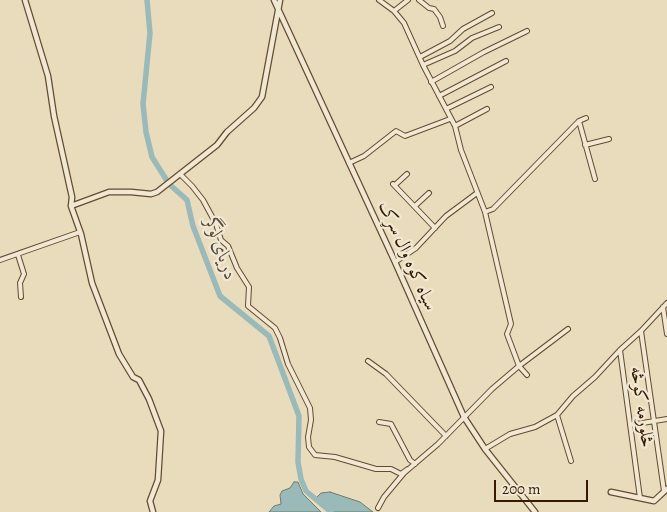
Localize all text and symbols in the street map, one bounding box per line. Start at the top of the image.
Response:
street label: سیاه کوه وال سړک [373,198,441,314]
water label: دریای لوگر [199,215,241,283]
street label: څلورمه کوڅه [625,365,657,449]
scale bar [497,470,591,502]
text: 200 m [502,479,541,499]

